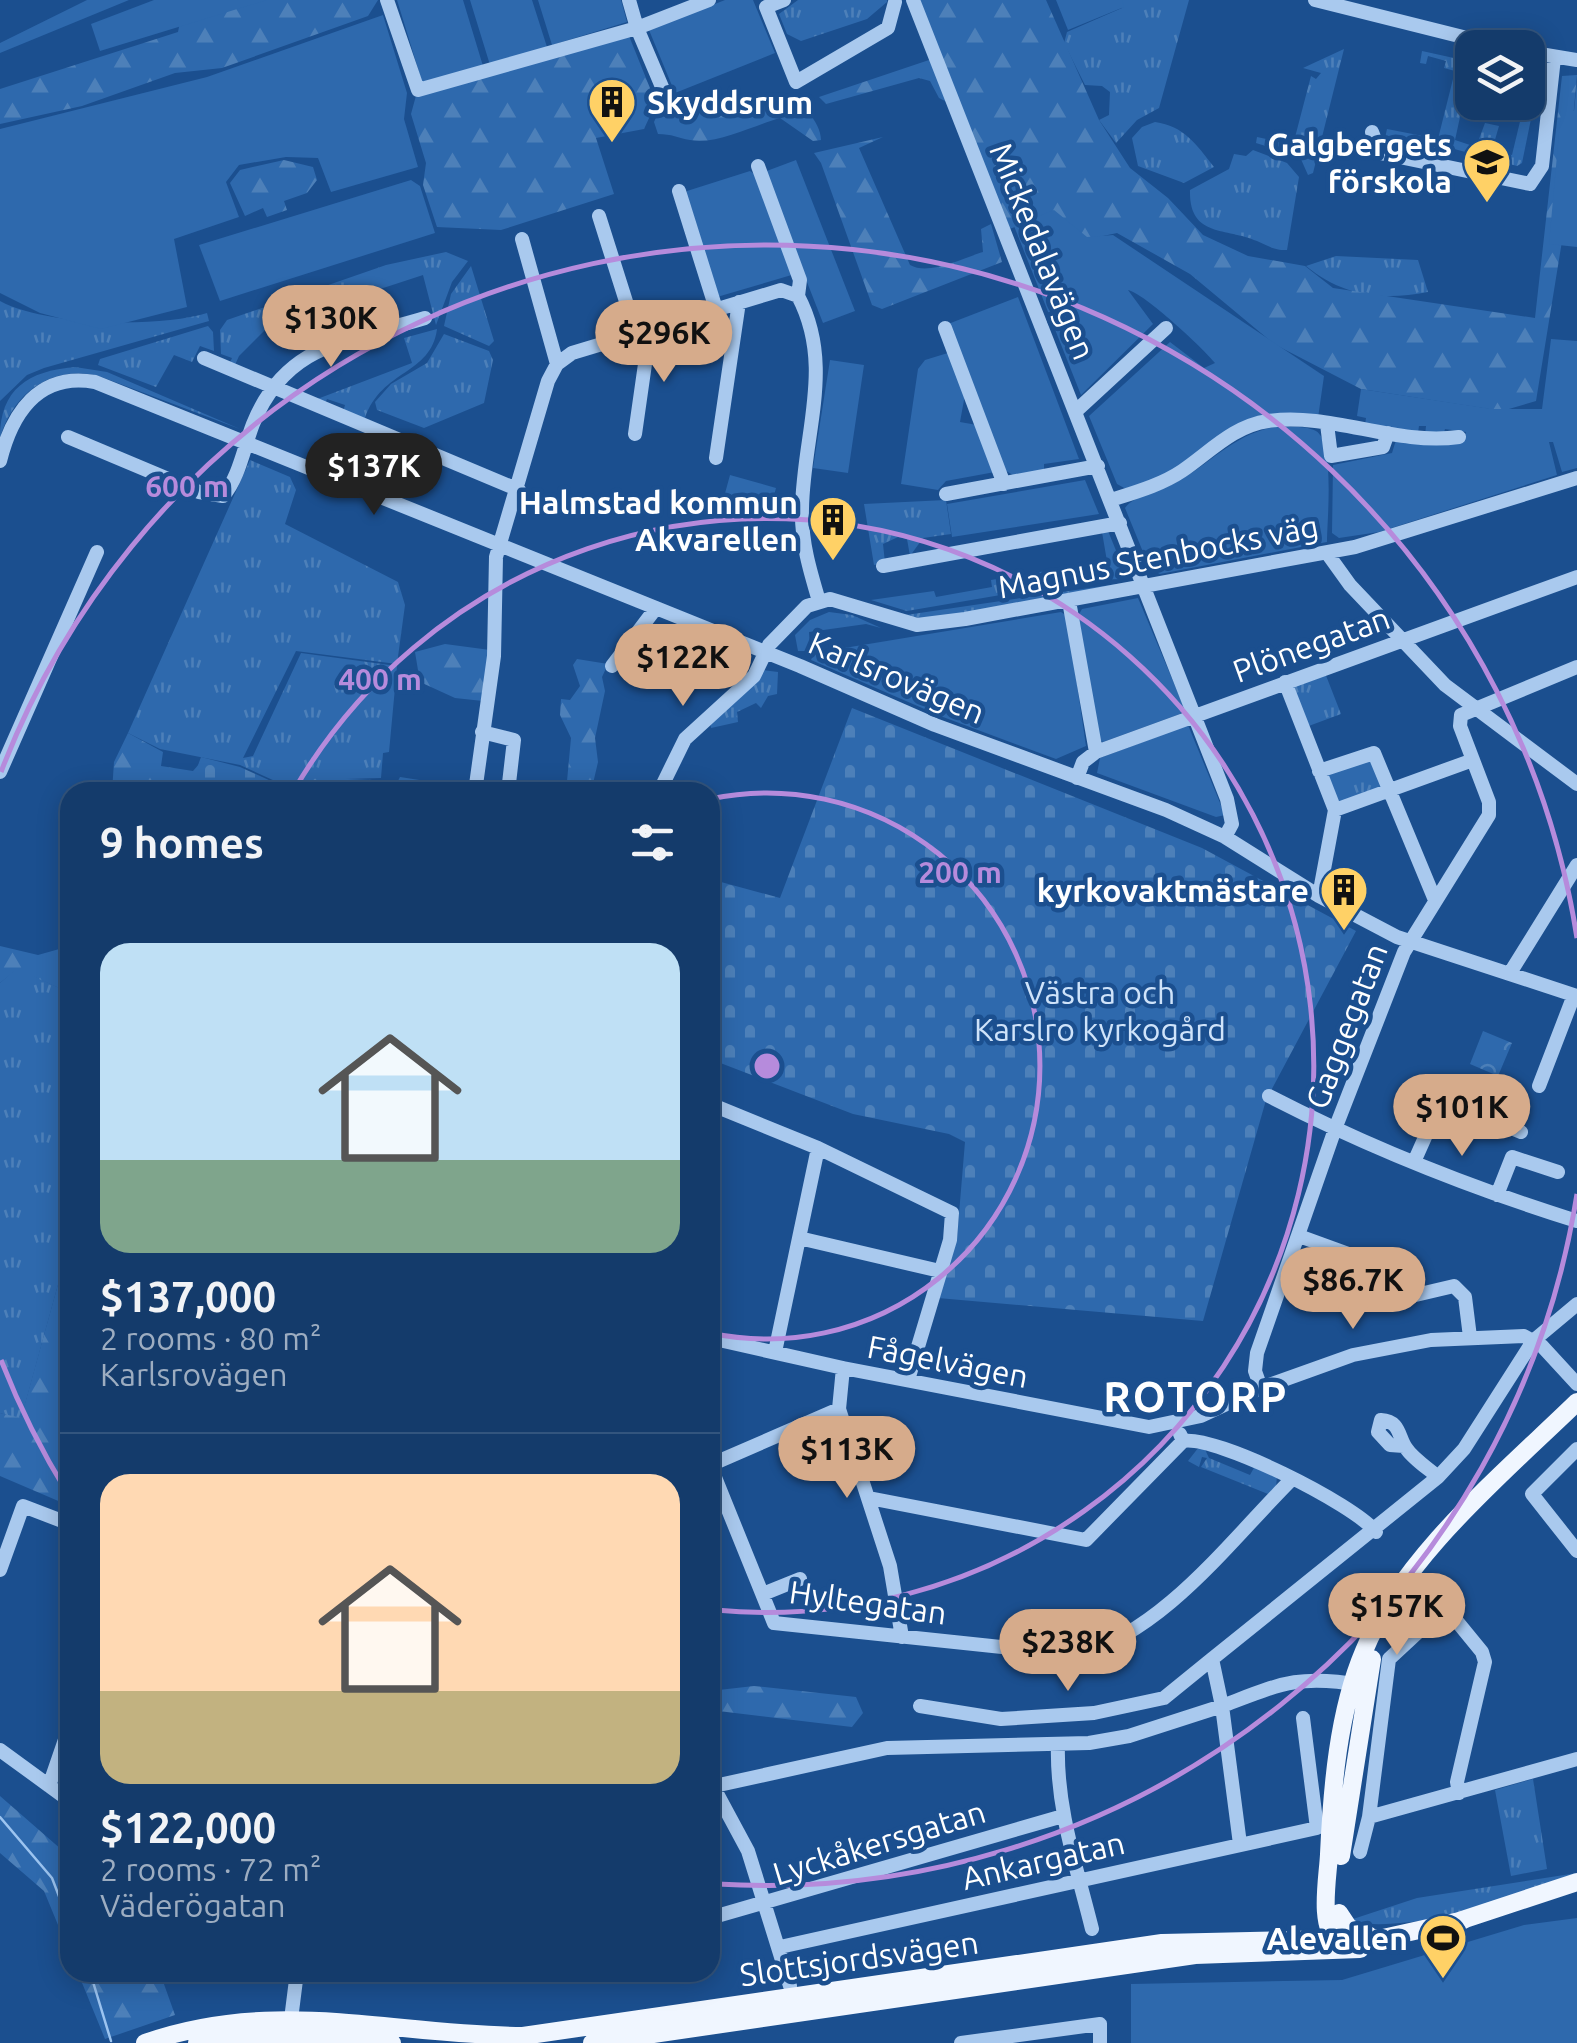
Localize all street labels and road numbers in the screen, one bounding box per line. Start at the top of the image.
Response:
street label: Mickedalavägen [983,138,1103,364]
street label: Magnus Stenbocks väg [995,507,1321,605]
street label: Plönegatan [1228,599,1394,689]
street label: Karlsrovägen [804,624,990,730]
street label: Gaggegatan [1298,938,1394,1114]
street label: Fågelvägen [865,1328,1031,1394]
street label: Hyltegatan [787,1573,949,1631]
street label: Lyckåkersgatan [769,1793,989,1891]
street label: Ankargatan [958,1824,1128,1896]
street label: Slottsjordsvägen [737,1923,981,1993]

